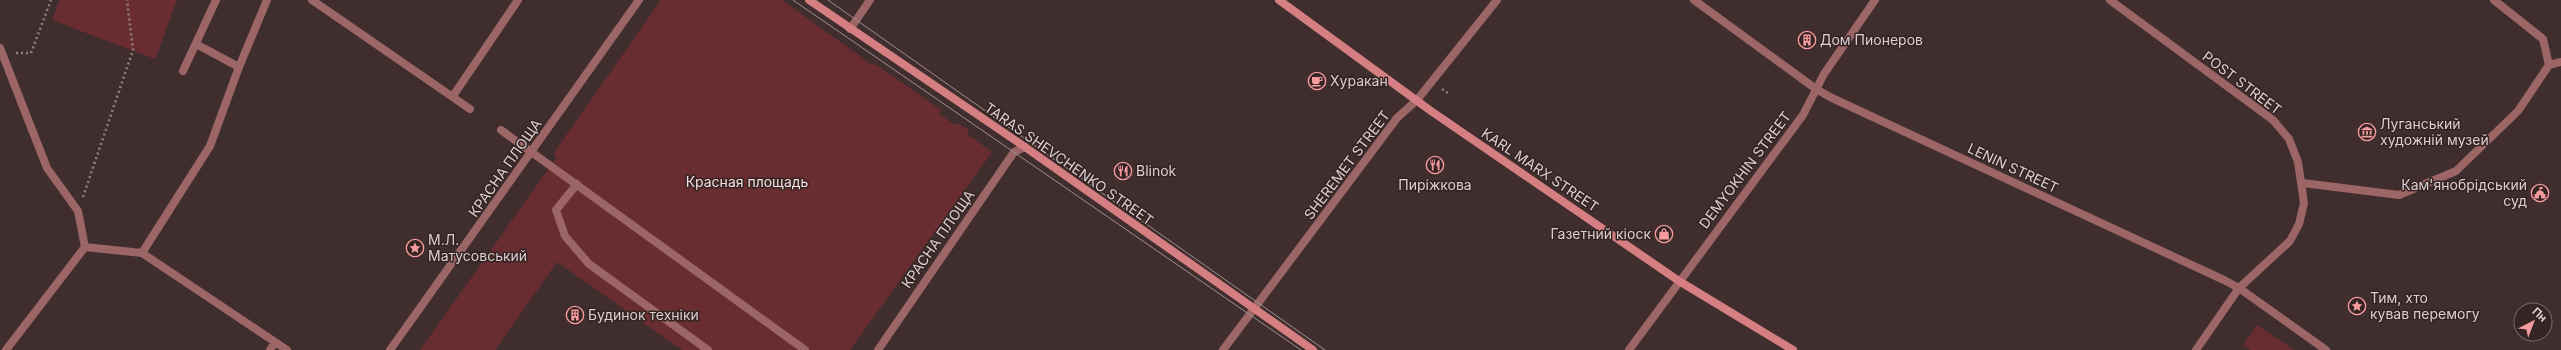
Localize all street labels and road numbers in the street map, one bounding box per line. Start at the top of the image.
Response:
street label: POST STREET [2199,47,2285,118]
street label: TARAS SHEVCHENKO STREET [982,99,1157,229]
street label: SHEREMET STREET [1300,107,1393,223]
street label: DEMYOKHIN STREET [1695,108,1794,231]
street label: КРАСНА ПЛОЩА [464,115,545,220]
street label: KARL MARX STREET [1478,124,1602,215]
street label: LENIN STREET [1965,139,2061,196]
street label: КРАСНА ПЛОЩА [897,186,978,291]

